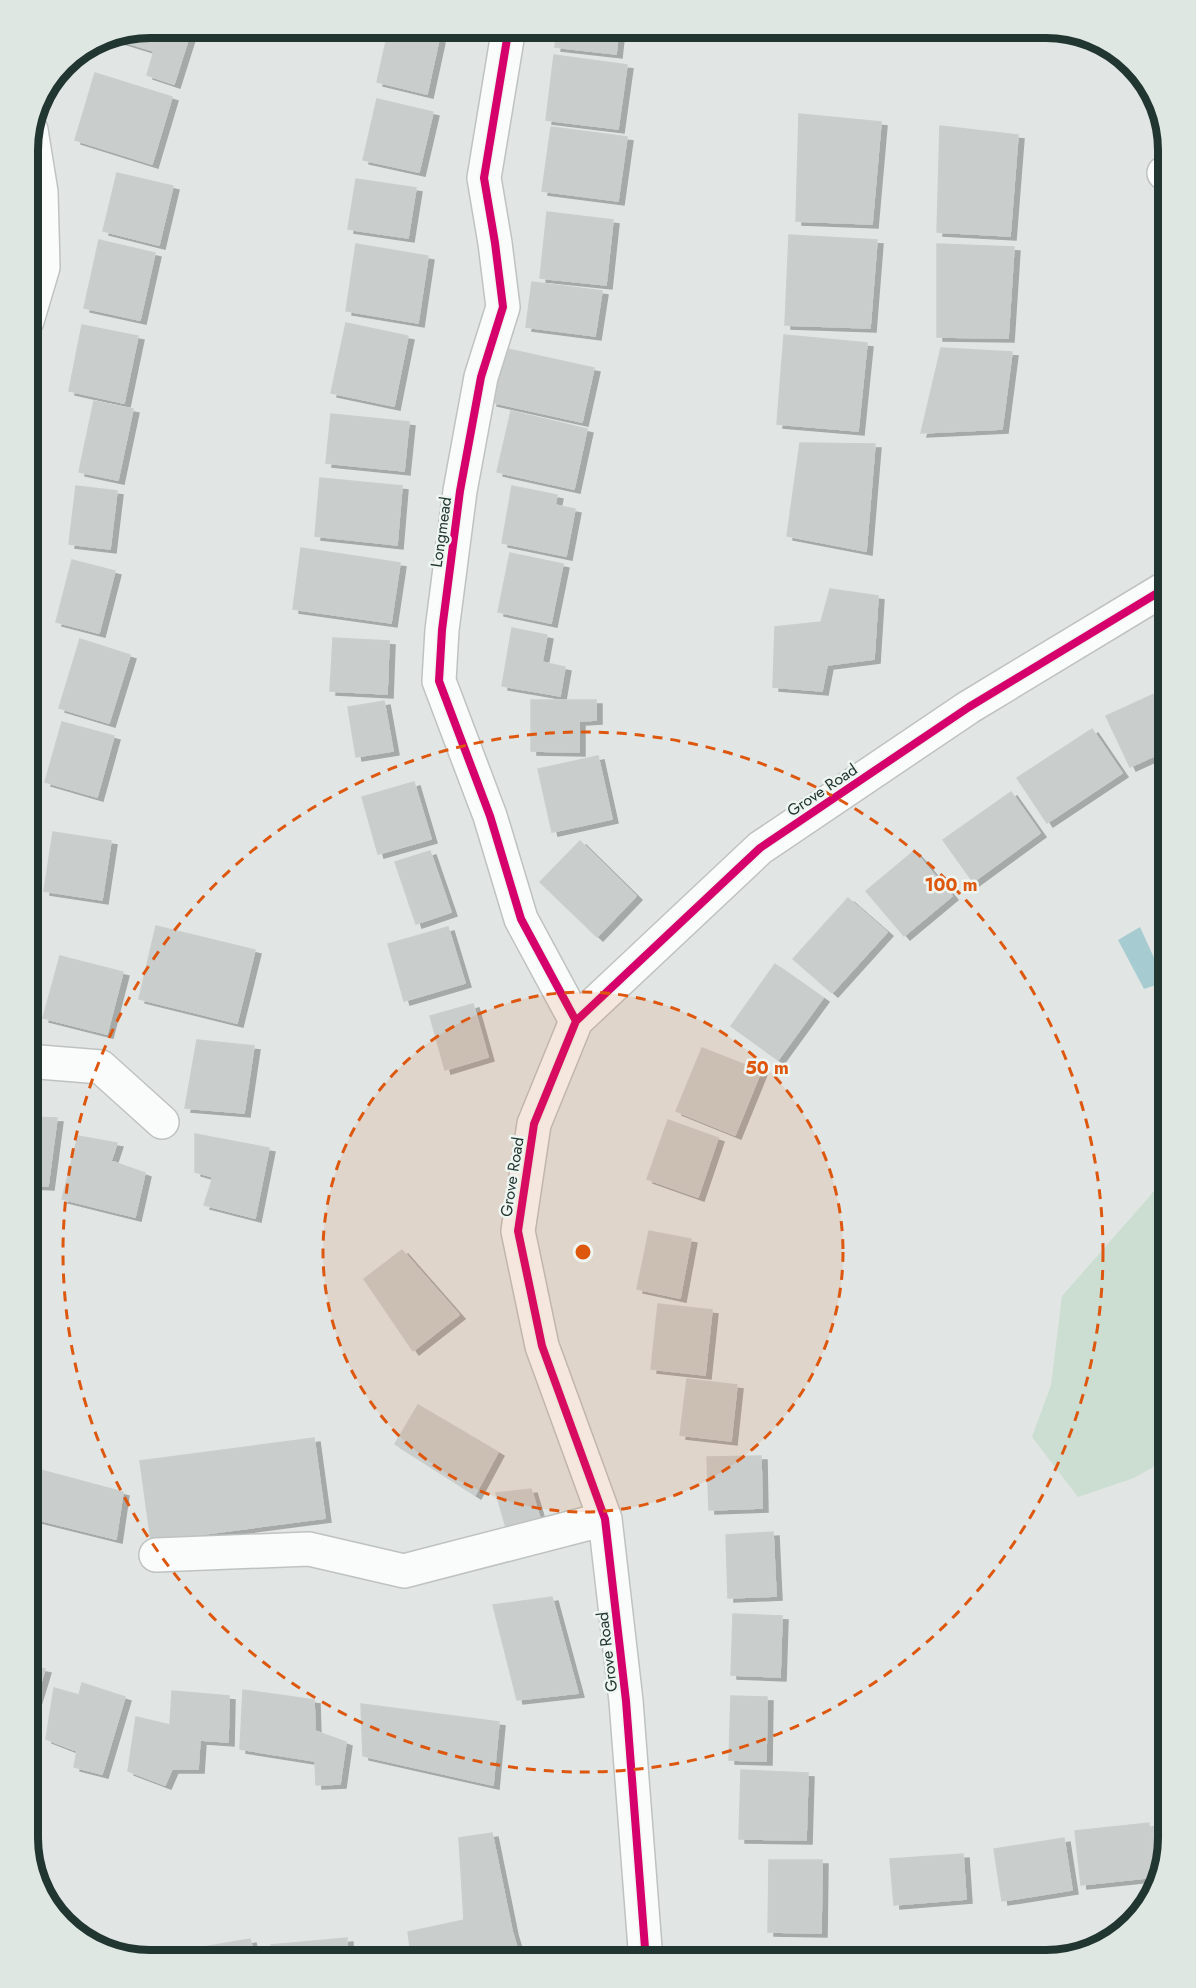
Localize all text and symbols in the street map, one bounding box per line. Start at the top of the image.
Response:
street label: Longmead [425,495,457,569]
street label: Grove Road [782,758,862,822]
text: 100 m [924,872,978,898]
text: 50 m [745,1055,789,1081]
street label: Grove Road [494,1135,530,1219]
centre of rings [573,1242,593,1262]
street label: Grove Road [591,1611,623,1693]

